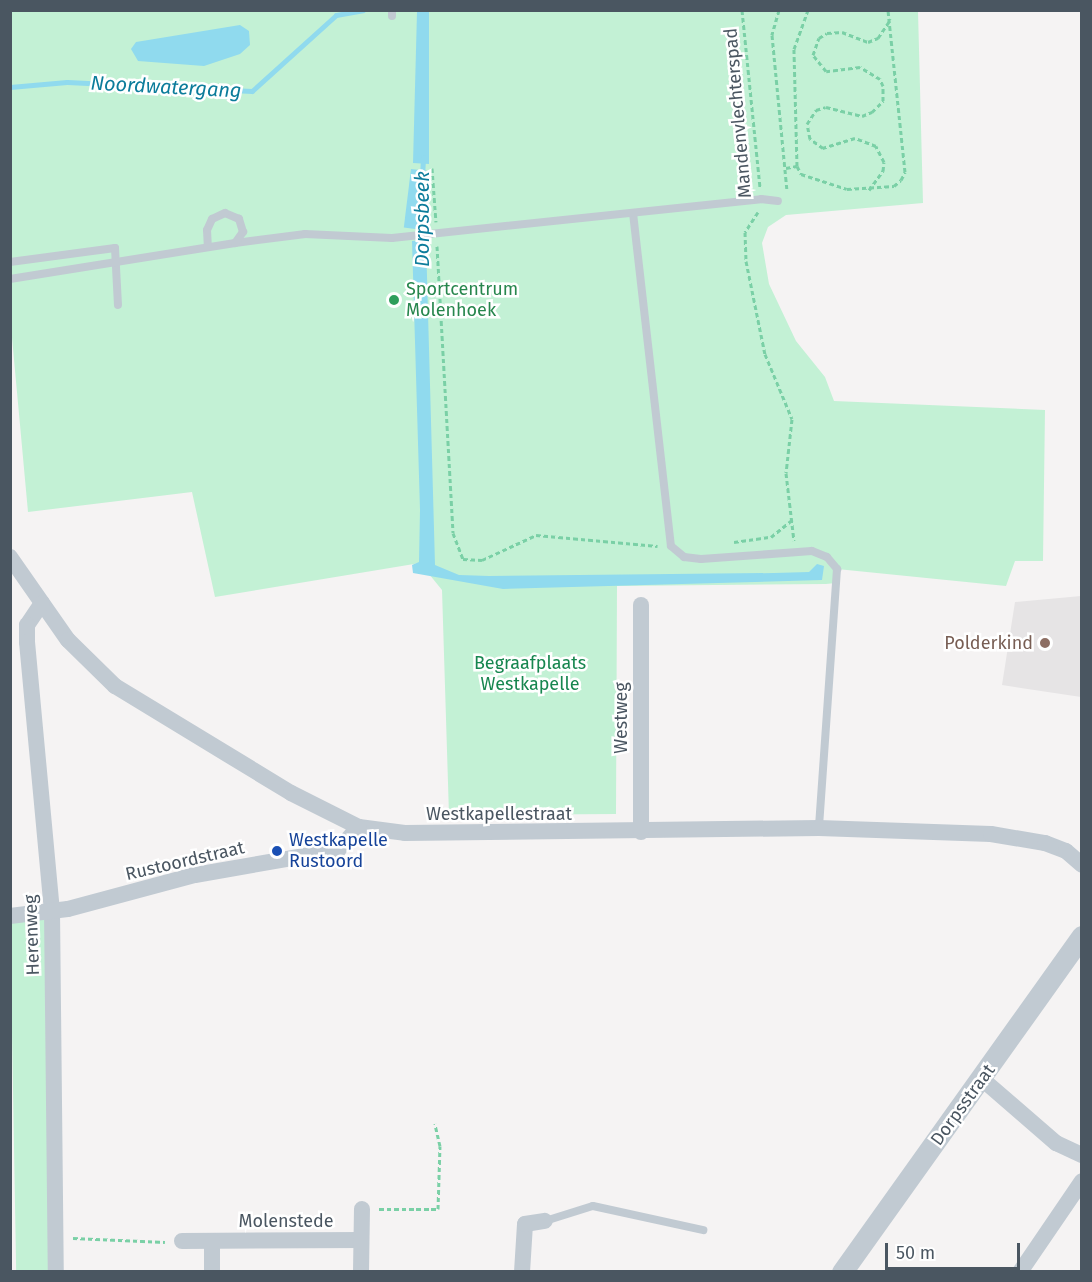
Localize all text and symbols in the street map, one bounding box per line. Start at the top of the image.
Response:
street label: Mandenvlechterspad [720,27,756,199]
water label: Noordwatergang [90,71,242,103]
water label: Dorpsbeek [410,171,434,267]
place label: Sportcentrum Molenhoek [406,279,518,322]
marker: Sportcentrum Molenhoek [387,293,401,307]
place label: Polderkind [944,632,1033,654]
marker: Polderkind [1038,636,1052,650]
park label: Begraafplaats Westkapelle [474,653,586,696]
street label: Westweg [610,682,632,754]
street label: Westkapellestraat [426,803,572,825]
place label: Westkapelle Rustoord [289,830,388,872]
street label: Rustoordstraat [123,837,247,885]
marker: Westkapelle Rustoord [270,844,284,858]
street label: Herenweg [20,894,44,976]
street label: Dorpsstraat [926,1060,1000,1150]
street label: Molenstede [238,1210,334,1232]
scale bar [888,1231,1023,1269]
text: 50 m [896,1242,935,1264]

